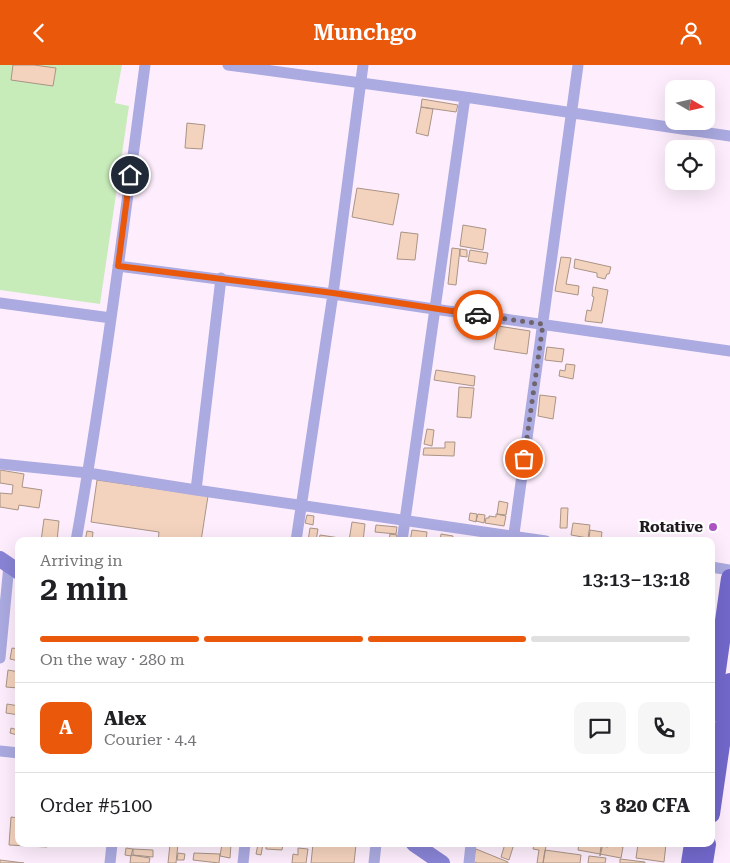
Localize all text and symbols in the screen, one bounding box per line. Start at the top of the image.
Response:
icon: back [25,19,53,47]
icon: person [677,19,705,47]
text: Munchgo [313,20,417,45]
north arrow [665,80,715,130]
map controls [665,80,715,190]
button: locate [665,140,715,190]
pin [109,154,151,196]
icon: home [116,161,144,189]
courier [453,290,503,340]
icon: car [464,301,492,329]
pin [503,438,545,480]
icon: bag [510,445,538,473]
place label: Rotative [639,518,703,536]
marker: Rotative [707,521,719,533]
text: Arriving in [40,551,123,570]
text: 13:13–13:18 [582,568,690,591]
text: 2 min [40,570,128,608]
text: On the way · 280 m [40,650,185,669]
button: chat [574,702,626,754]
button: phone [638,702,690,754]
text: Alex [104,707,146,730]
text: A [59,716,73,739]
text: Courier · 4.4 [104,730,197,749]
text: Order #5100 [40,794,152,817]
text: 3 820 CFA [600,794,690,817]

